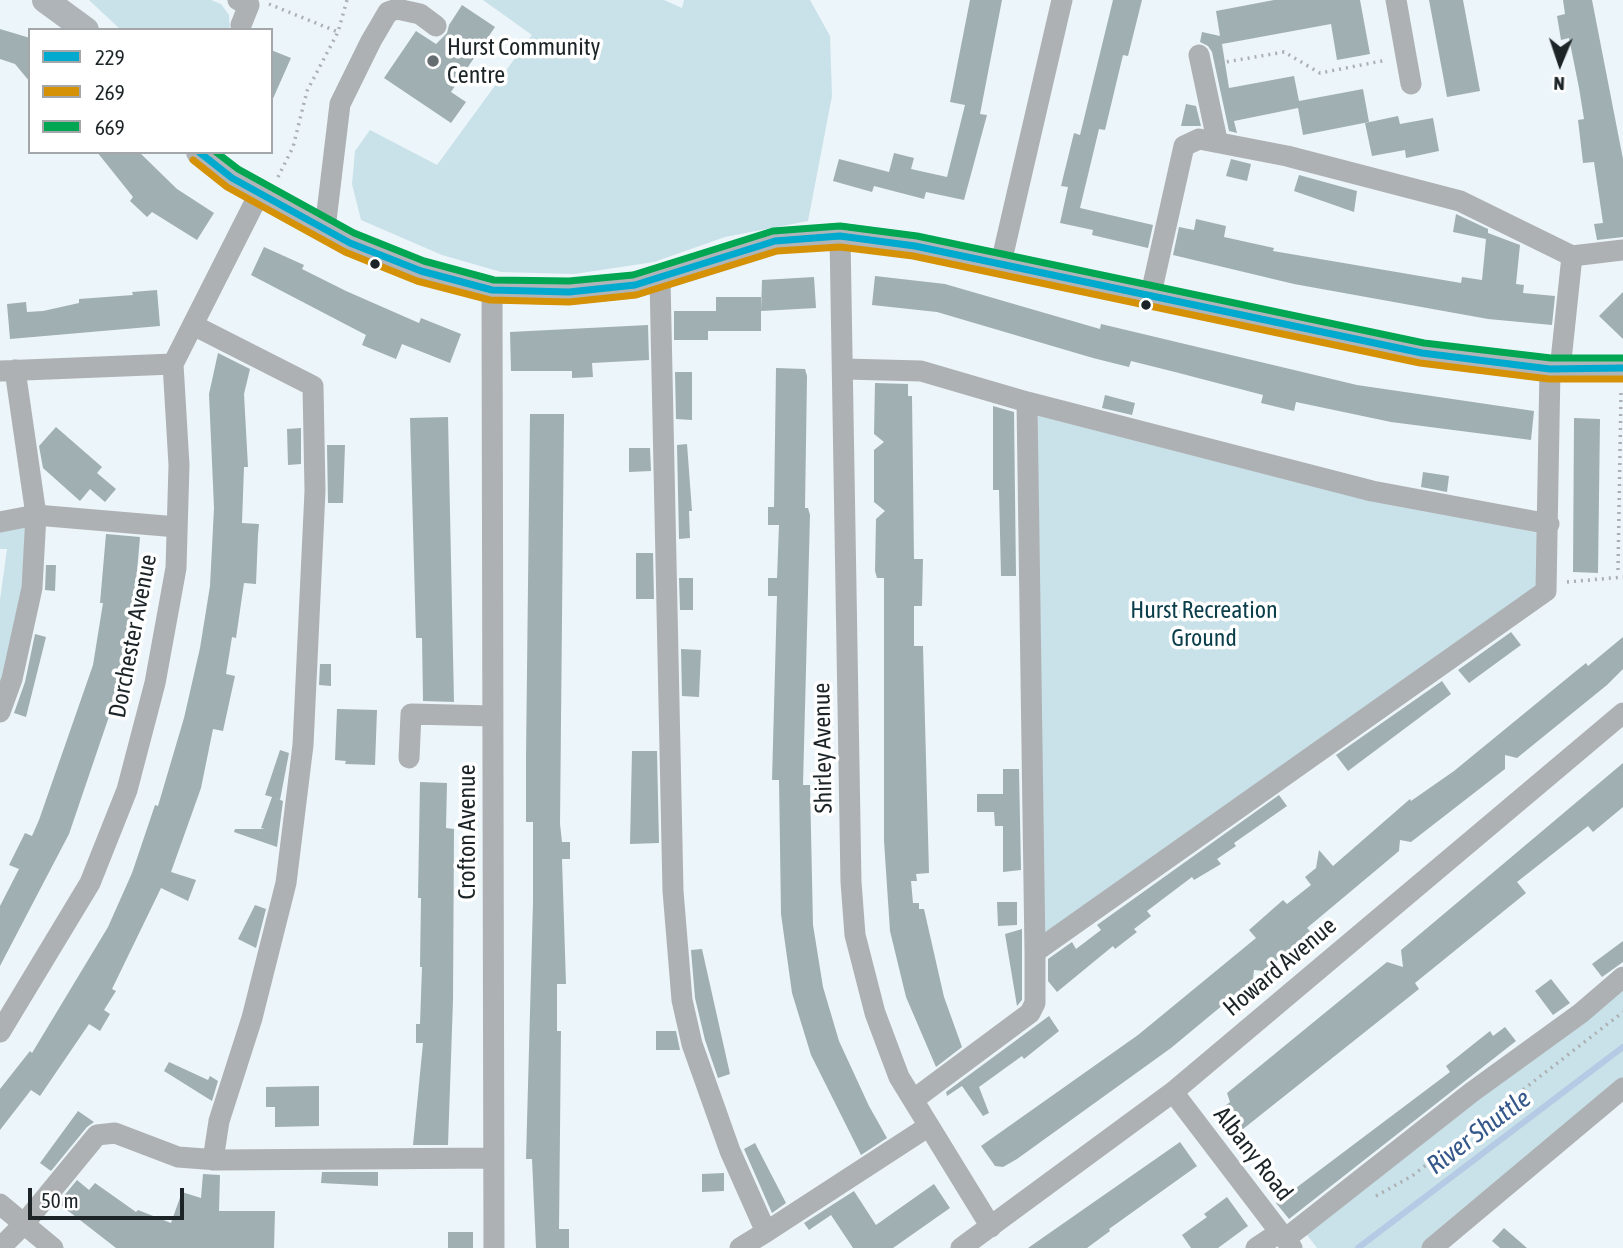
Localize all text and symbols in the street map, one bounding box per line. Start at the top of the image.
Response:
legend [28,28,273,154]
north arrow [1525,28,1595,98]
place label: Hurst Community Centre [447,33,600,89]
text: 229 [95,45,125,69]
marker: Hurst Community Centre [425,53,441,69]
text: N [1553,73,1565,95]
text: 269 [95,80,125,104]
text: 669 [95,115,125,139]
unlabelled marker [368,257,382,271]
unlabelled marker [1139,298,1153,312]
street label: Dorchester Avenue [103,552,163,720]
park label: Hurst Recreation Ground [1130,596,1278,652]
street label: Shirley Avenue [807,682,839,814]
street label: Crofton Avenue [453,764,481,900]
street label: Howard Avenue [1218,911,1342,1023]
water label: River Shuttle [1421,1083,1537,1181]
street label: Albany Road [1207,1101,1299,1207]
scale bar [32,1174,187,1218]
text: 50 m [41,1188,79,1212]

